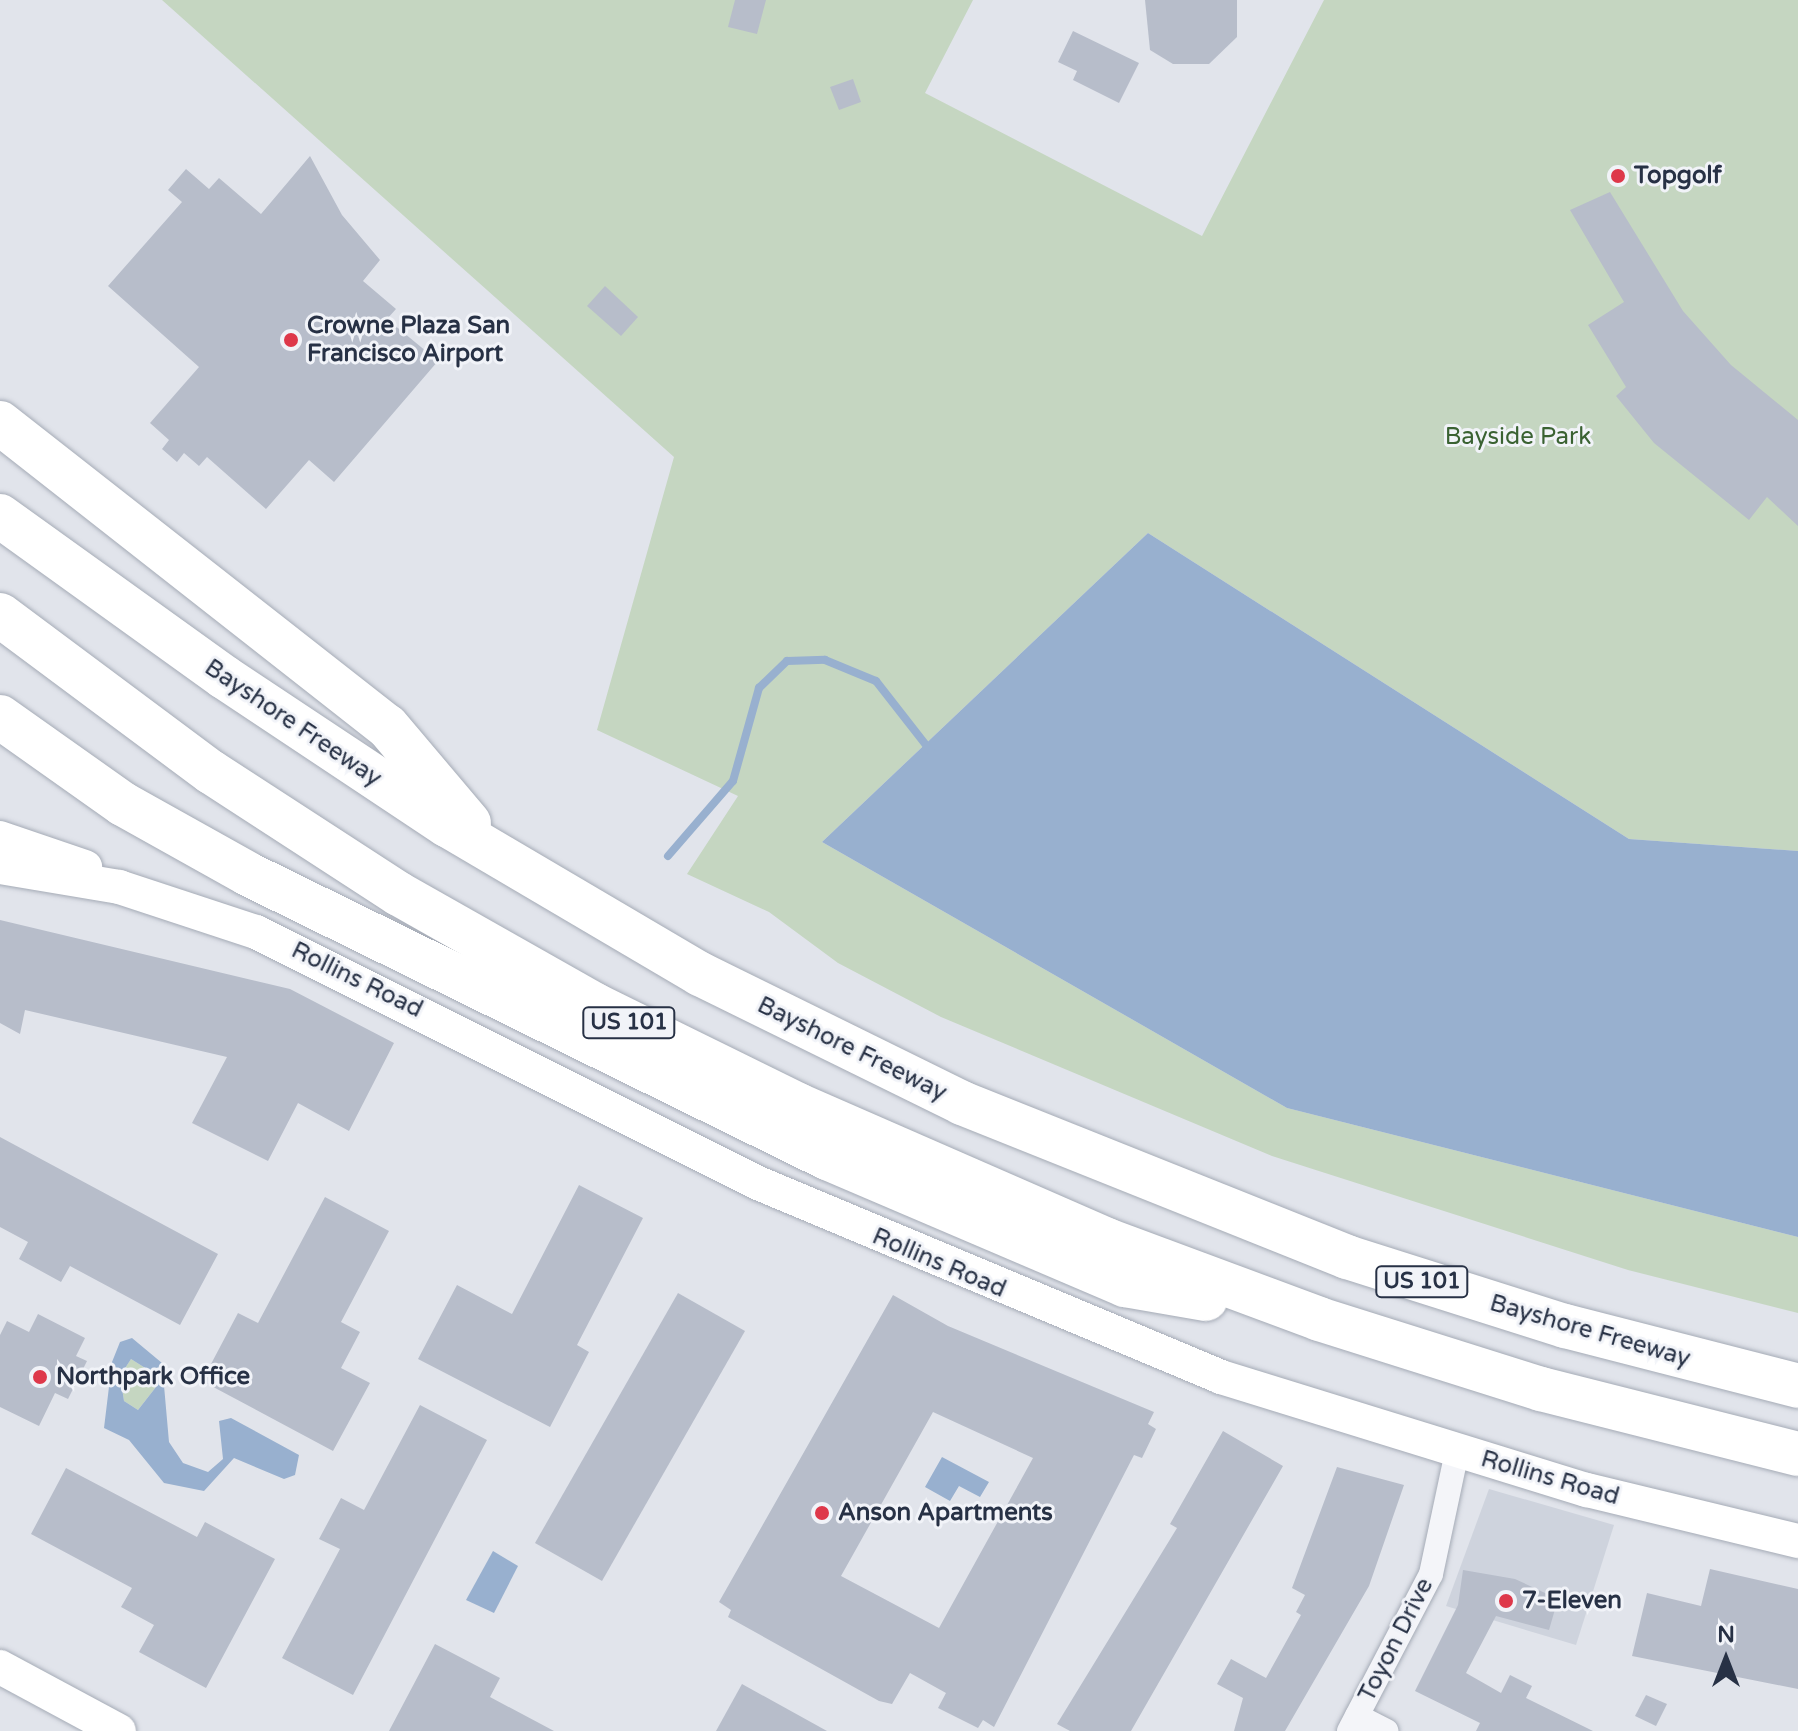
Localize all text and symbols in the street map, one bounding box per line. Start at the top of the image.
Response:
place label: Topgolf [1634,162,1722,190]
marker: Topgolf [1609,167,1627,185]
place label: Crowne Plaza San Francisco Airport [307,312,510,368]
marker: Crowne Plaza San Francisco Airport [282,331,300,349]
park label: Bayside Park [1445,423,1591,451]
street label: Bayshore Freeway [199,653,387,793]
street label: Rollins Road [287,936,427,1024]
street label: Bayshore Freeway [753,991,951,1107]
road number: US 101 [581,1005,677,1041]
street label: Rollins Road [868,1222,1010,1304]
road number: US 101 [1374,1264,1470,1300]
street label: Bayshore Freeway [1487,1289,1693,1373]
place label: Northpark Office [56,1363,250,1391]
marker: Northpark Office [31,1368,49,1386]
street label: Rollins Road [1478,1445,1622,1511]
place label: Anson Apartments [838,1499,1053,1527]
marker: Anson Apartments [813,1504,831,1522]
street label: Toyon Drive [1353,1573,1439,1707]
place label: 7-Eleven [1522,1587,1622,1615]
marker: 7-Eleven [1497,1592,1515,1610]
north arrow [1686,1619,1766,1699]
text: N [1717,1622,1735,1648]

